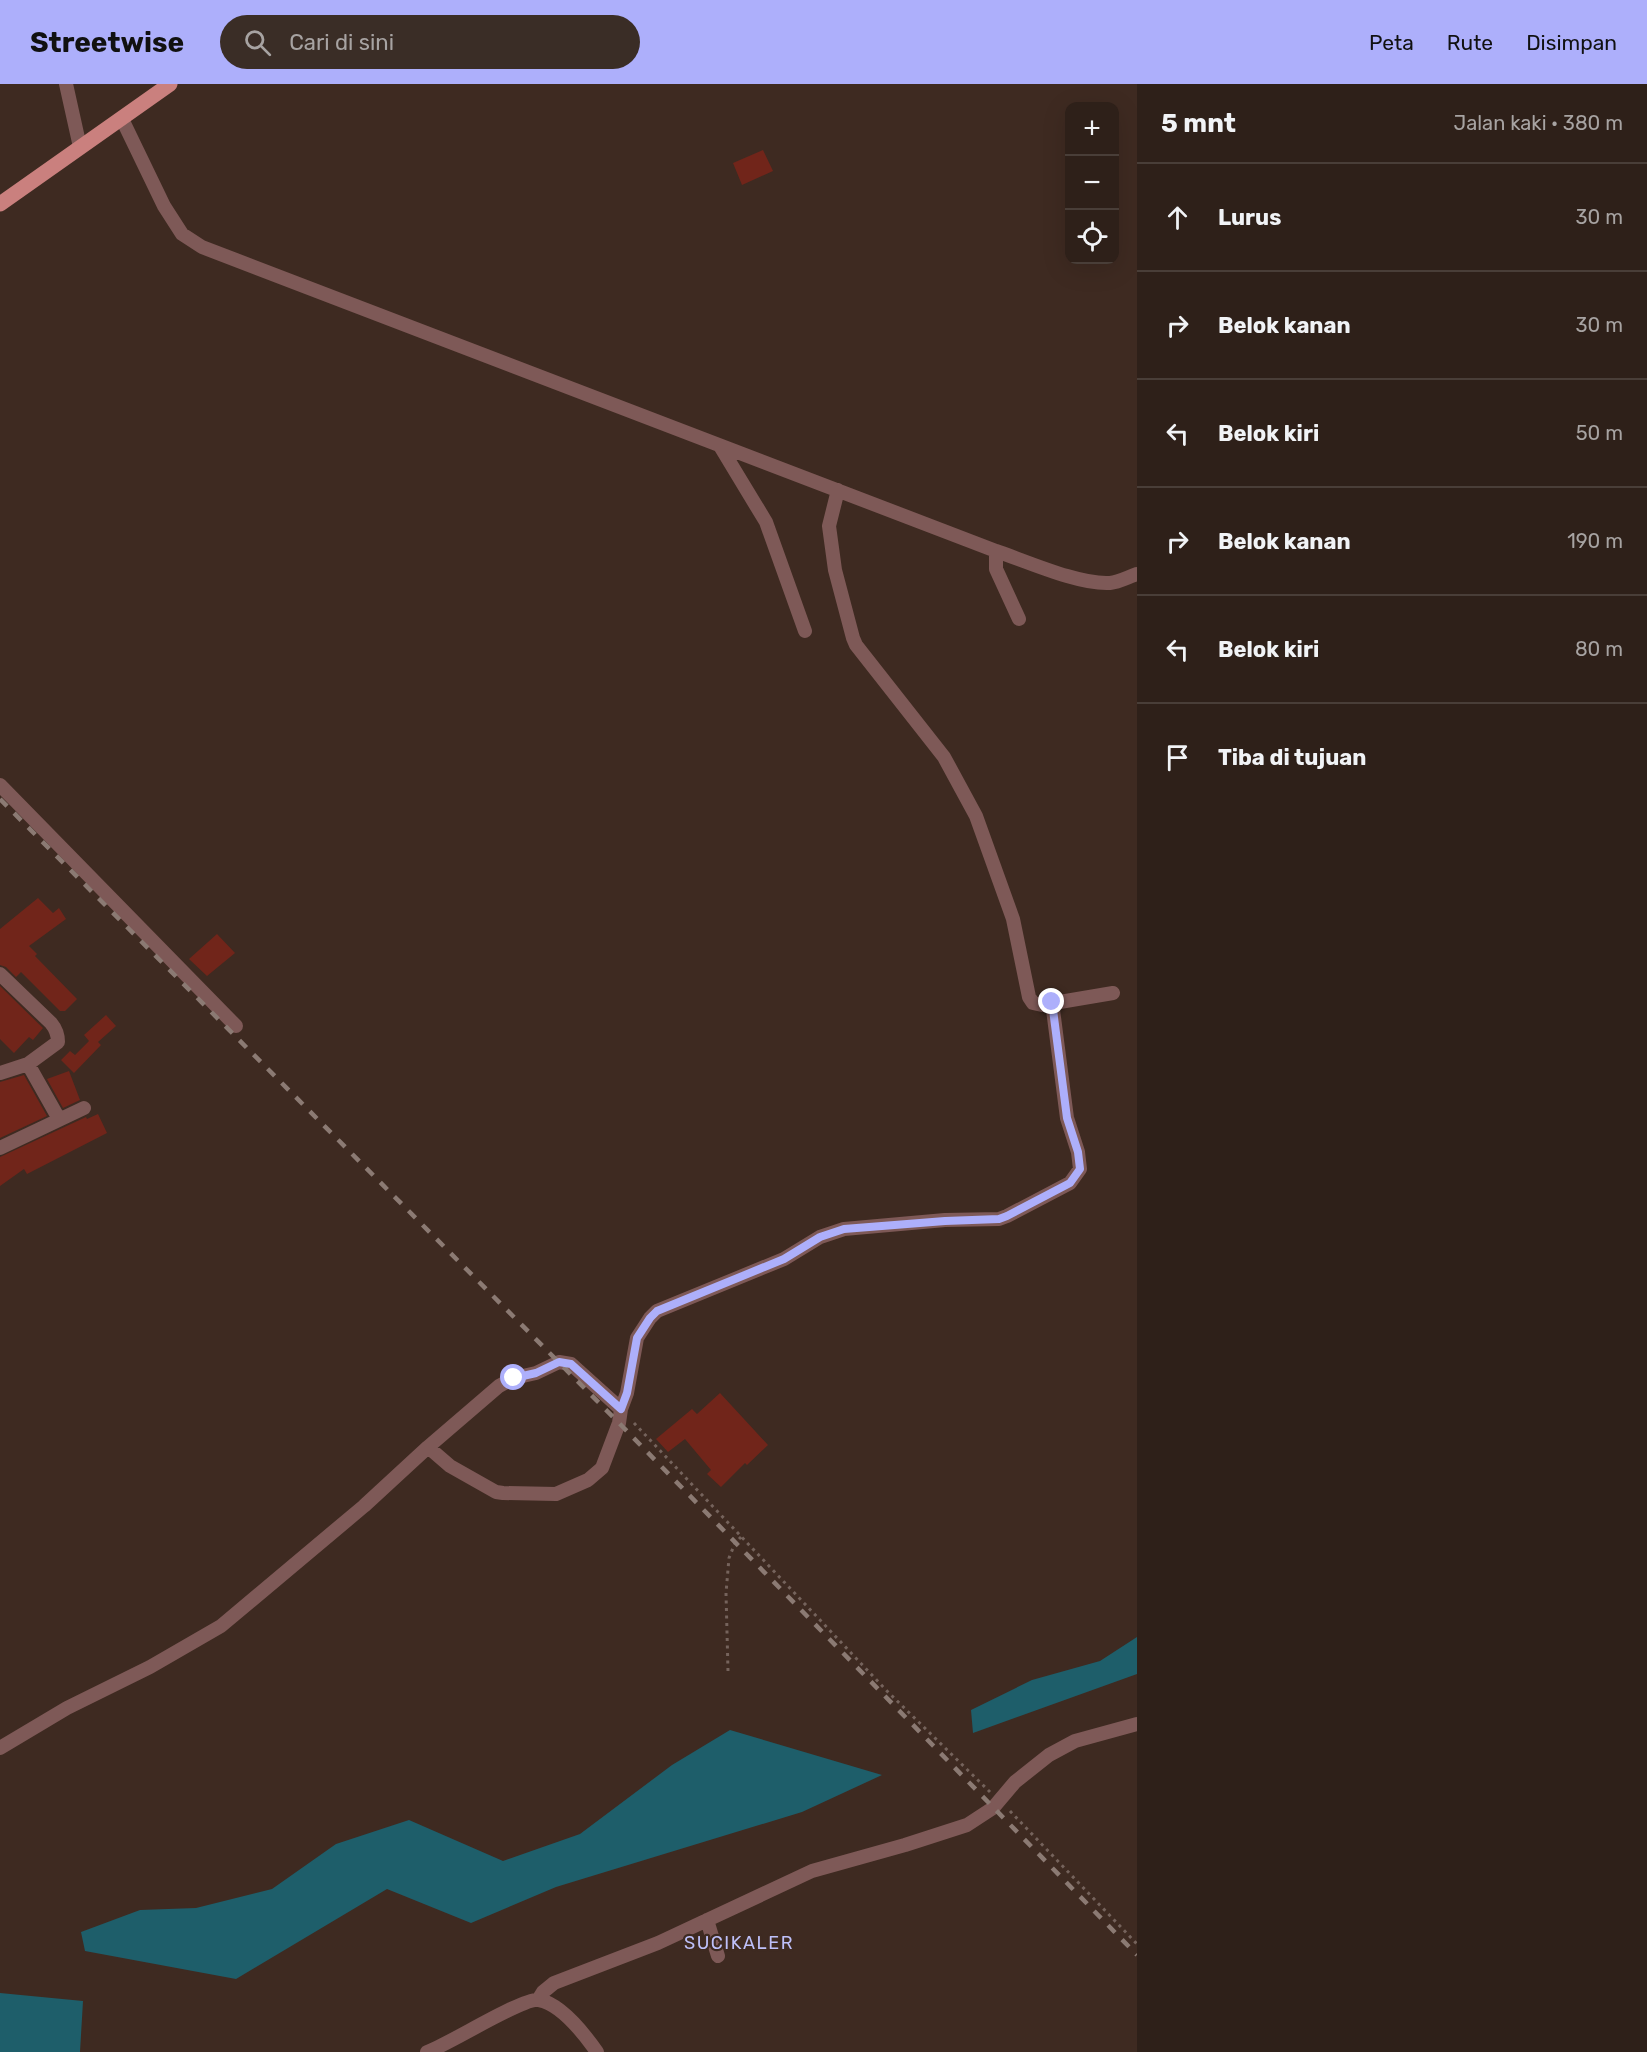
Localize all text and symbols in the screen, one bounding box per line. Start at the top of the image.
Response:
search box [220,15,640,69]
text: Streetwise [30,26,184,59]
icon: search [241,26,274,59]
text: Cari di sini [289,29,394,56]
text: Peta [1369,30,1414,55]
text: Rute [1447,30,1493,55]
text: Disimpan [1526,30,1617,55]
map controls [1065,102,1119,264]
button: + [1065,102,1119,156]
text: 5 mnt [1161,108,1236,139]
text: Jalan kaki · 380 m [1454,111,1623,135]
button: − [1065,156,1119,210]
icon: ahead [1161,201,1194,234]
text: Lurus [1218,204,1281,231]
text: 30 m [1576,205,1623,229]
button: locate [1065,210,1119,264]
icon: right [1161,309,1194,342]
text: Belok kanan [1218,312,1351,339]
text: 30 m [1576,313,1623,337]
icon: left [1161,417,1194,450]
text: Belok kiri [1218,420,1319,447]
text: 50 m [1576,421,1623,445]
icon: right [1161,525,1194,558]
text: Belok kanan [1218,528,1351,555]
text: 190 m [1567,529,1623,553]
icon: left [1161,633,1194,666]
text: Belok kiri [1218,636,1319,663]
text: 80 m [1575,637,1623,661]
icon: arrive [1161,741,1194,774]
text: Tiba di tujuan [1218,744,1366,771]
route end [1038,988,1064,1014]
route start [500,1364,526,1390]
district label: SUCIKALER [684,1932,794,1954]

